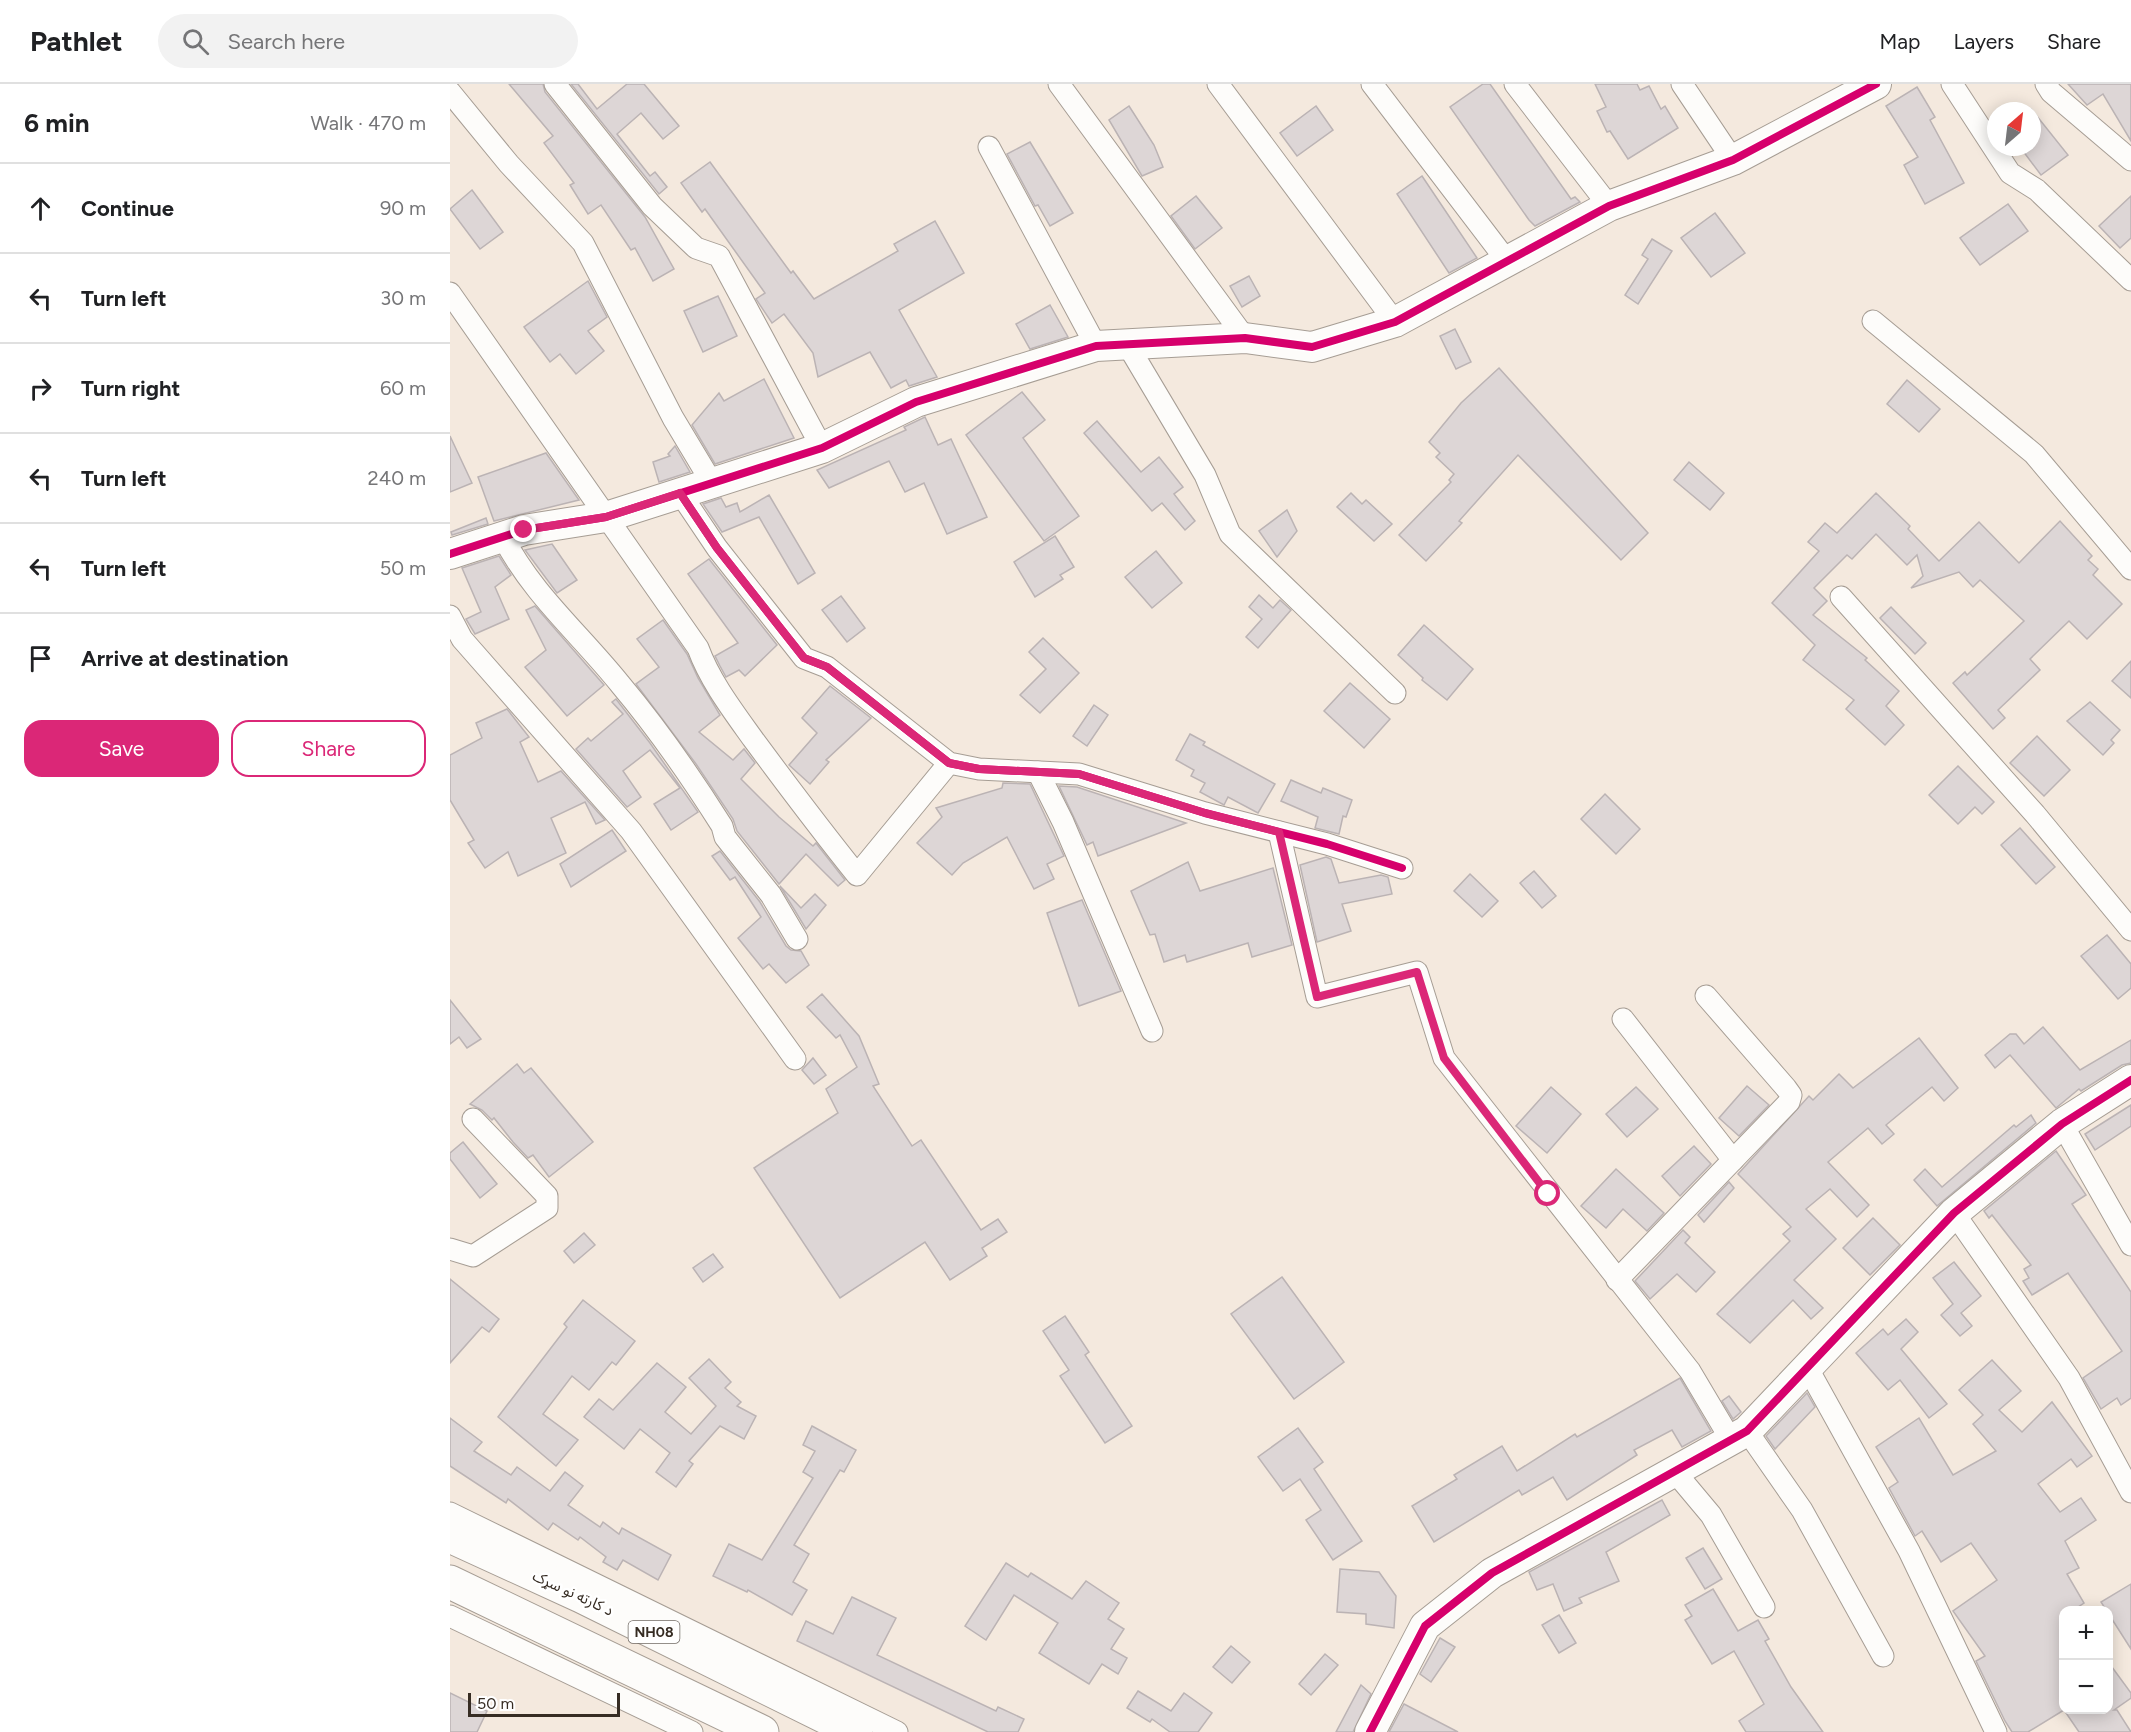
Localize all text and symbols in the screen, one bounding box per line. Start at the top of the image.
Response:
search box [158,14,578,68]
text: Pathlet [30,24,122,58]
icon: search [179,25,212,58]
text: Search here [227,28,345,55]
text: Map [1880,29,1920,54]
text: Layers [1953,29,2014,54]
text: Share [2047,29,2101,54]
north arrow [1987,102,2041,156]
text: 6 min [24,107,90,139]
text: Walk · 470 m [310,111,426,135]
icon: ahead [24,192,57,225]
text: Continue [81,195,174,222]
text: 90 m [380,196,426,220]
icon: left [24,282,57,315]
text: Turn left [81,285,167,312]
text: 30 m [380,286,426,310]
icon: right [24,372,57,405]
text: Turn right [81,375,180,402]
text: 60 m [380,376,426,400]
icon: left [24,462,57,495]
text: Turn left [81,465,167,492]
text: 240 m [368,466,426,490]
route end [510,516,536,542]
icon: left [24,552,57,585]
text: Turn left [81,555,167,582]
text: 50 m [380,556,426,580]
icon: arrive [24,642,57,675]
text: Arrive at destination [81,645,289,672]
button: Save [24,720,219,777]
button: Share [231,720,426,777]
route start [1534,1180,1560,1206]
street label: د کارته نو سړک [530,1566,616,1620]
map controls [2059,1606,2113,1714]
button: + [2059,1606,2113,1660]
road number: NH08 [628,1621,680,1643]
button: − [2059,1660,2113,1714]
scale bar [468,1690,620,1718]
text: 50 m [477,1694,514,1713]

